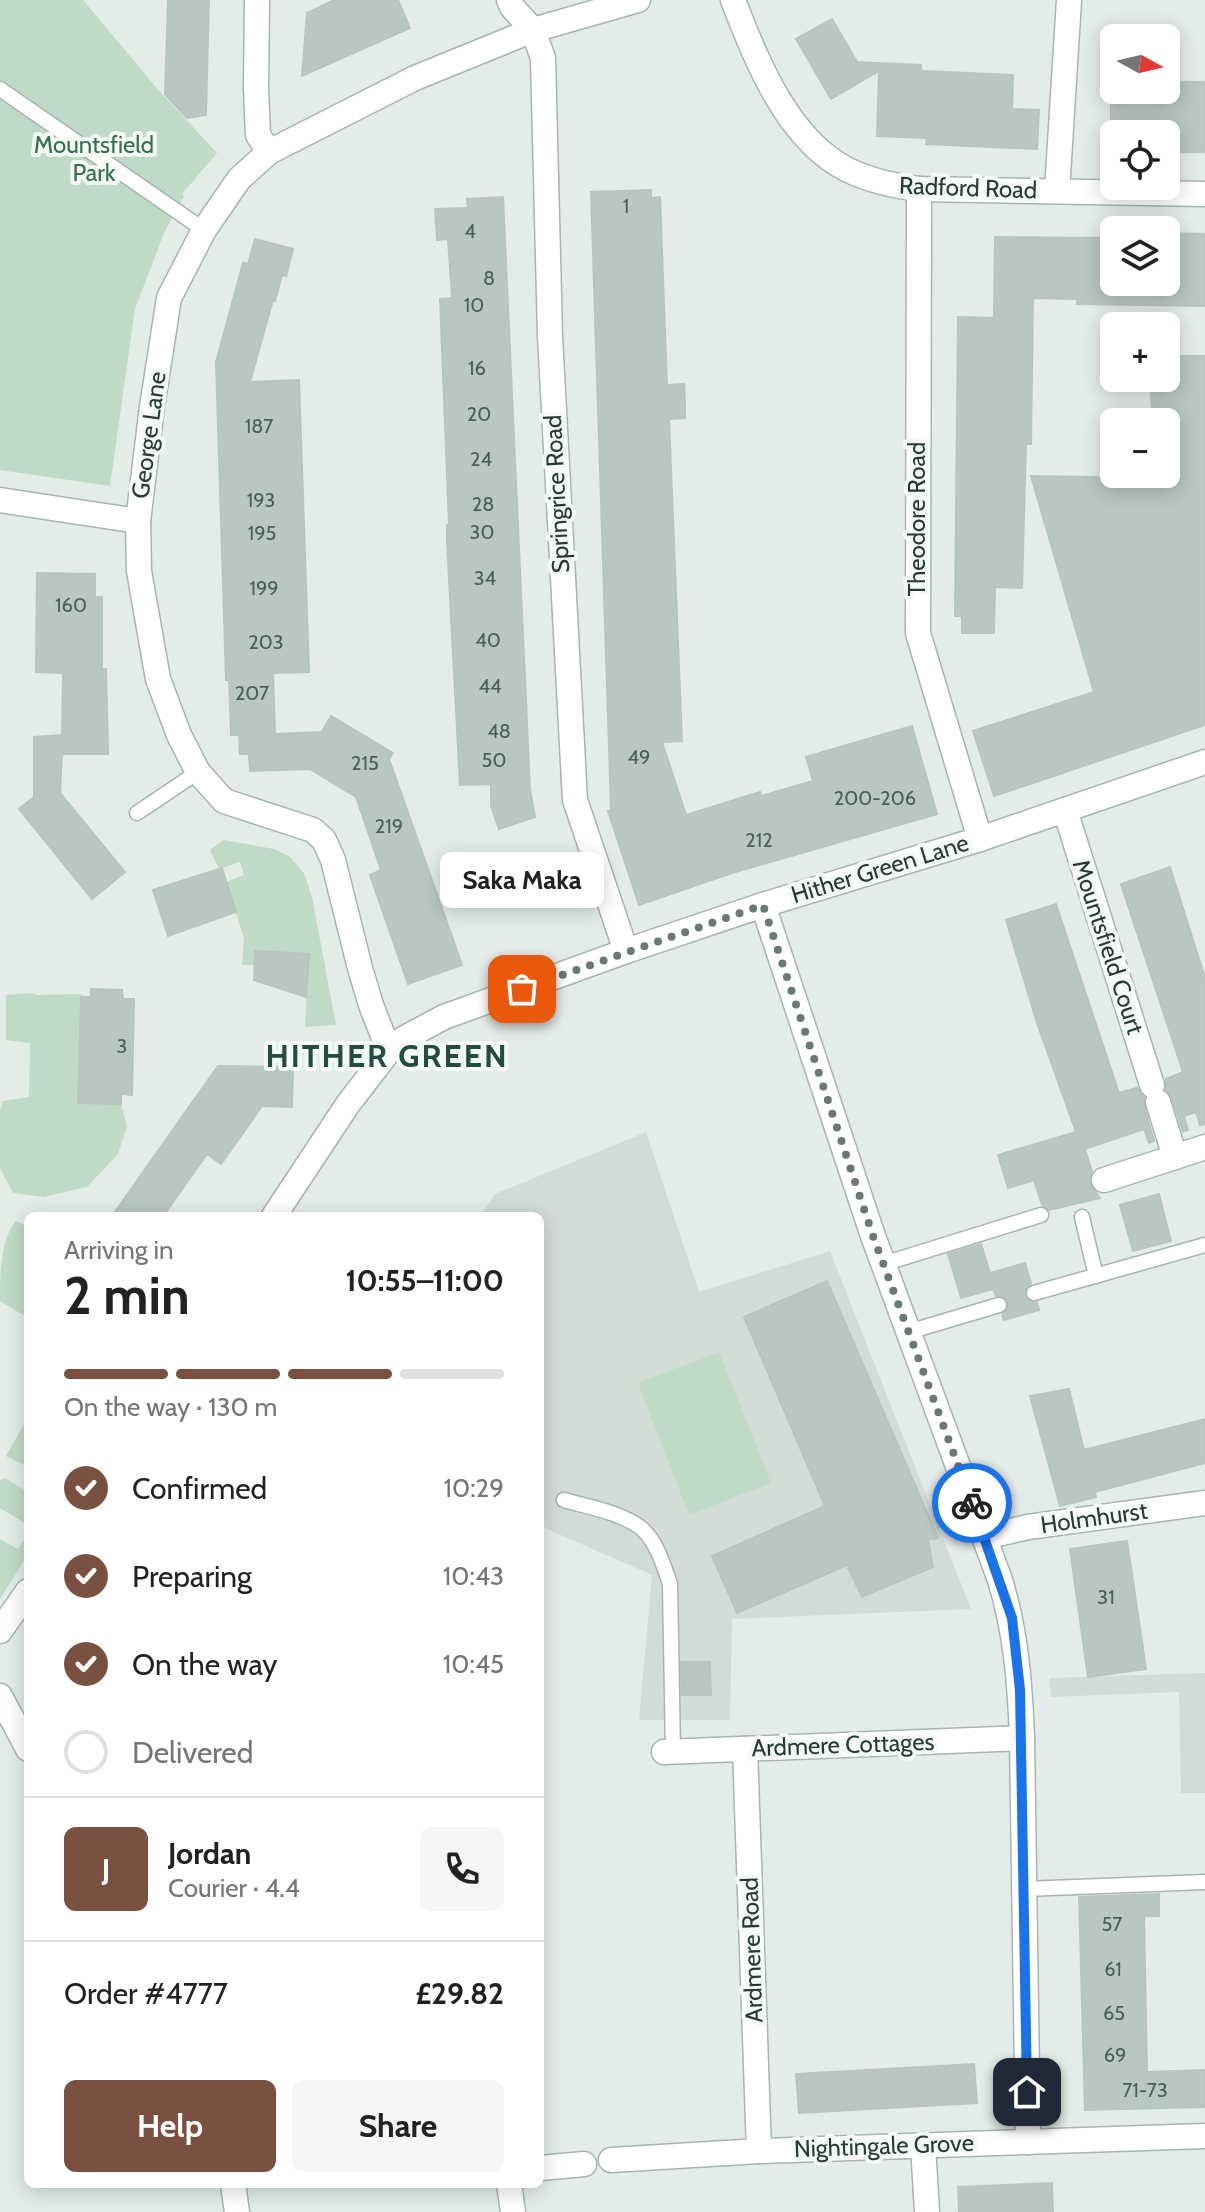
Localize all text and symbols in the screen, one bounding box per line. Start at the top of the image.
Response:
north arrow [1100,24,1180,104]
map controls [1100,24,1180,488]
button: locate [1100,120,1180,200]
park label: Mountsfield Park [34,130,154,187]
street label: Radford Road [898,171,1038,204]
house number: 1 [623,194,629,218]
button: layers [1100,216,1180,296]
house number: 4 [464,219,476,243]
house number: 8 [483,266,495,290]
house number: 10 [464,293,484,317]
button: + [1100,312,1180,392]
house number: 16 [468,356,486,380]
street label: George Lane [125,370,172,500]
house number: 20 [467,402,491,426]
button: − [1100,408,1180,488]
house number: 187 [245,414,273,438]
street label: Springrice Road [538,414,575,574]
street label: Theodore Road [902,442,931,596]
house number: 24 [470,447,492,471]
house number: 193 [247,488,275,512]
house number: 28 [472,492,494,516]
house number: 30 [470,520,494,544]
house number: 195 [248,521,276,545]
house number: 34 [474,566,497,590]
house number: 199 [249,576,279,600]
house number: 160 [55,593,87,617]
house number: 40 [475,628,501,652]
house number: 203 [248,630,284,654]
house number: 44 [478,674,502,698]
house number: 207 [235,681,269,705]
house number: 48 [487,719,511,743]
house number: 49 [628,745,650,769]
house number: 50 [482,748,506,772]
house number: 215 [351,751,379,775]
house number: 200-206 [834,786,916,810]
house number: 219 [375,814,403,838]
house number: 212 [745,828,773,852]
street label: Hither Green Lane [788,828,972,909]
callout: Saka Maka [440,853,604,909]
street label: Mountsfield Court [1067,856,1150,1038]
text: Saka Maka [462,864,582,896]
pin [488,955,556,1023]
icon: bag [500,967,544,1011]
house number: 3 [117,1034,127,1058]
district label: HITHER GREEN [265,1036,509,1075]
text: Arriving in [64,1234,174,1266]
text: 10:55–11:00 [346,1262,504,1299]
text: 2 min [64,1264,190,1327]
text: On the way · 130 m [64,1391,277,1423]
courier [932,1463,1012,1543]
icon: check [64,1466,108,1510]
text: Confirmed [132,1470,267,1507]
text: 10:29 [444,1472,504,1504]
icon: bike [950,1481,994,1525]
street label: Holmhurst [1039,1496,1149,1539]
icon: check [64,1554,108,1598]
text: Preparing [132,1558,252,1595]
text: 10:43 [443,1560,504,1592]
house number: 31 [1097,1585,1115,1609]
icon: check [64,1642,108,1686]
text: On the way [132,1646,277,1683]
text: 10:45 [443,1648,504,1680]
street label: Ardmere Cottages [751,1727,935,1762]
text: Delivered [132,1734,253,1771]
button: phone [420,1827,504,1911]
text: Jordan [168,1835,251,1872]
text: J [102,1851,110,1888]
text: Courier · 4.4 [168,1872,300,1904]
street label: Ardmere Road [734,1877,769,2023]
house number: 57 [1102,1912,1122,1936]
house number: 61 [1104,1957,1122,1981]
text: Order #4777 [64,1975,228,2012]
text: £29.82 [416,1975,504,2012]
house number: 65 [1103,2001,1125,2025]
house number: 69 [1104,2043,1126,2067]
pin [993,2058,1061,2126]
icon: home [1005,2070,1049,2114]
house number: 71-73 [1122,2078,1168,2102]
button: Help [64,2080,276,2172]
button: Share [292,2080,504,2172]
street label: Nightingale Grove [794,2128,974,2163]

